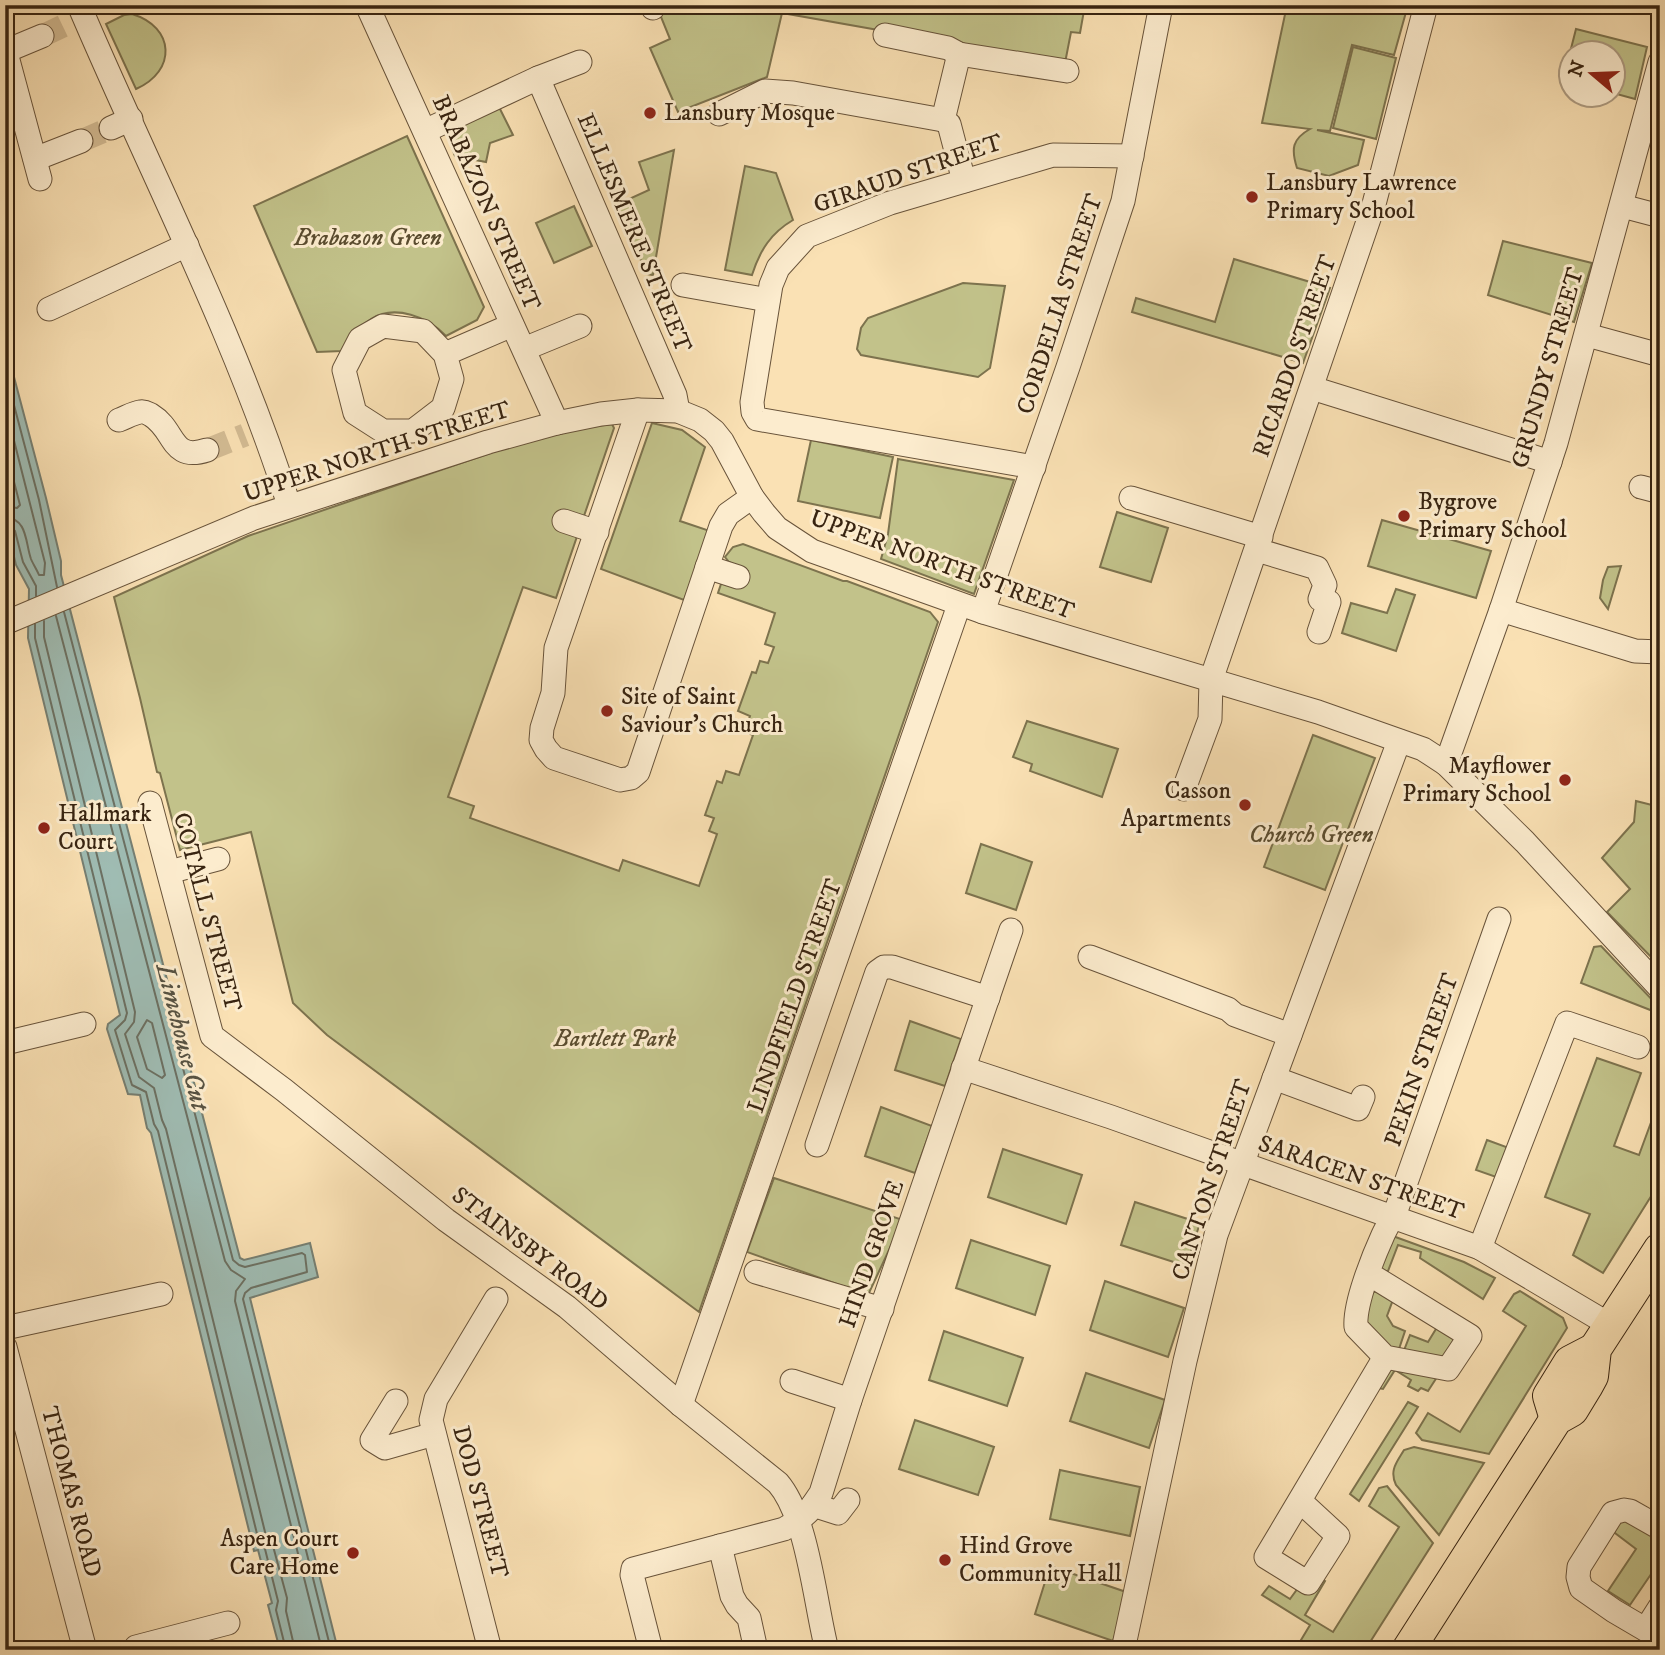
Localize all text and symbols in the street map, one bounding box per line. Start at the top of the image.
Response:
north arrow [1556,38,1626,108]
text: N [1564,57,1591,80]
street label: BRABAZON STREET [425,91,547,315]
place label: Lansbury Mosque [664,98,835,128]
marker: Lansbury Mosque [642,105,658,121]
street label: ELLESMERE STREET [570,109,698,357]
street label: GIRAUD STREET [810,128,1006,220]
place label: Lansbury Lawrence Primary School [1266,168,1457,226]
marker: Lansbury Lawrence Primary School [1244,189,1260,205]
street label: CORDELIA STREET [1010,190,1110,418]
park label: Brabazon Green [293,223,442,253]
street label: RICARDO STREET [1246,251,1344,461]
street label: GRUNDY STREET [1505,264,1591,472]
street label: UPPER NORTH STREET [240,395,514,509]
place label: Bygrove Primary School [1418,487,1567,545]
street label: UPPER NORTH STREET [806,503,1078,627]
marker: Bygrove Primary School [1396,508,1412,524]
place label: Site of Saint Saviour's Church [621,682,784,740]
marker: Site of Saint Saviour's Church [599,703,615,719]
place label: Mayflower Primary School [1402,751,1552,809]
marker: Mayflower Primary School [1557,772,1573,788]
place label: Casson Apartments [1121,776,1231,834]
marker: Casson Apartments [1237,797,1253,813]
place label: Hallmark Court [58,799,152,857]
street label: COTALL STREET [166,809,248,1015]
marker: Hallmark Court [36,820,52,836]
park label: Church Green [1249,820,1373,850]
street label: LINDFIELD STREET [741,875,849,1117]
water label: Limehouse Cut [147,958,217,1116]
street label: PEKIN STREET [1378,969,1466,1151]
park label: Bartlett Park [553,1024,676,1054]
street label: CANTON STREET [1165,1076,1259,1284]
street label: SARACEN STREET [1254,1129,1468,1227]
street label: HIND GROVE [833,1176,911,1332]
street label: STAINSBY ROAD [446,1180,614,1318]
street label: THOMAS ROAD [34,1403,108,1581]
street label: DOD STREET [445,1423,515,1581]
place label: Aspen Court Care Home [220,1524,339,1582]
place label: Hind Grove Community Hall [959,1531,1123,1589]
marker: Aspen Court Care Home [345,1545,361,1561]
marker: Hind Grove Community Hall [937,1552,953,1568]

